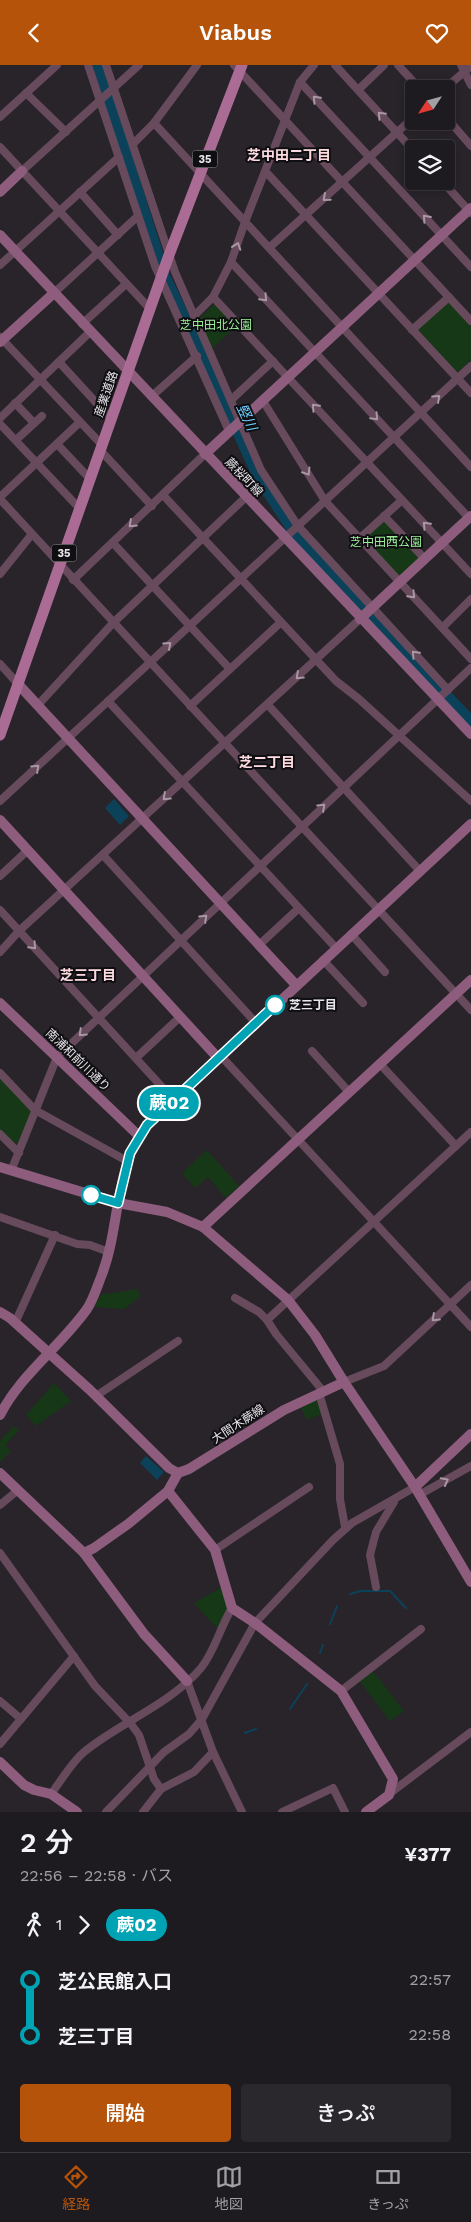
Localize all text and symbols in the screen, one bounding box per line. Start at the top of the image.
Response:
icon: back [20,19,48,47]
icon: heart [423,19,451,47]
text: Viabus [199,20,272,45]
north arrow [405,80,455,130]
map controls [405,80,455,190]
one-way arrow [313,95,322,104]
one-way arrow [378,112,387,121]
button: layers [405,140,455,190]
district label: 芝中田二丁目 [247,147,331,163]
road number: 35 [192,151,218,167]
one-way arrow [323,192,332,201]
one-way arrow [423,214,432,223]
one-way arrow [231,242,241,250]
one-way arrow [258,292,267,301]
park label: 芝中田北公園 [180,318,252,332]
street label: 産業道路 [92,369,120,419]
one-way arrow [431,395,440,404]
water label: 竪川 [234,401,261,435]
one-way arrow [312,403,321,412]
one-way arrow [369,411,378,420]
street label: 蕨桜町線 [222,455,266,499]
one-way arrow [301,466,310,475]
one-way arrow [129,518,138,527]
one-way arrow [423,522,432,531]
park label: 芝中田西公園 [350,535,422,549]
road number: 35 [52,544,76,561]
one-way arrow [406,589,415,598]
one-way arrow [162,642,171,651]
one-way arrow [411,651,420,660]
one-way arrow [296,670,305,679]
district label: 芝二丁目 [239,754,295,770]
one-way arrow [30,765,39,774]
one-way arrow [163,792,172,801]
one-way arrow [317,804,326,813]
one-way arrow [198,915,207,924]
one-way arrow [27,940,36,949]
district label: 芝三丁目 [60,967,116,983]
marker: 芝三丁目 [265,995,285,1015]
place label: 芝三丁目 [289,998,337,1012]
street label: 南浦和前川通り [43,1026,113,1094]
one-way arrow [78,1027,87,1036]
line badge: 蕨02 [140,1087,198,1119]
text: 蕨02 [149,1092,189,1113]
unlabelled marker [81,1185,101,1205]
one-way arrow [432,1312,441,1321]
street label: 大間木蕨線 [209,1402,267,1446]
one-way arrow [440,1477,449,1487]
text: 2 分 [20,1826,73,1859]
text: ¥377 [405,1843,451,1866]
text: 22:56 – 22:58 · バス [20,1866,173,1885]
icon: walk [20,1911,48,1939]
icon: forward [70,1911,98,1939]
text: 蕨02 [116,1914,157,1935]
text: 1 [56,1915,62,1934]
text: 芝公民館入口 [58,1970,172,1993]
text: 22:57 [409,1970,451,1989]
text: 芝三丁目 [58,2025,134,2048]
text: 22:58 [408,2025,451,2044]
button: 開始 [20,2084,231,2142]
button: きっぷ [241,2084,451,2142]
tab: 経路 [62,2163,90,2213]
tab: 地図 [215,2163,243,2213]
tab: きっぷ [367,2163,409,2213]

